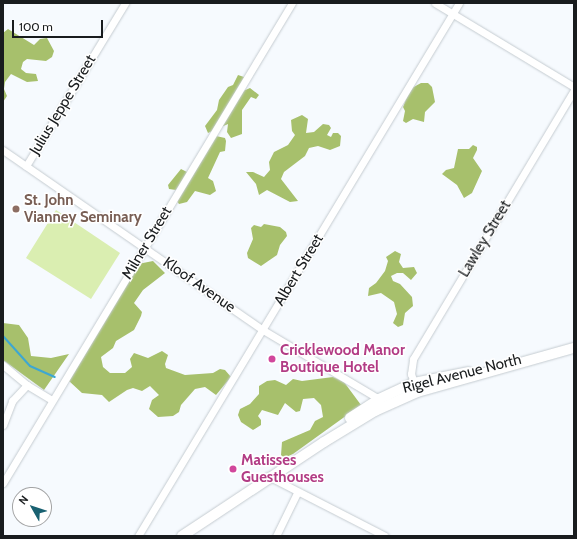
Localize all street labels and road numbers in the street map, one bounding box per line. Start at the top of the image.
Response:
street label: Julius Jeppe Street [26,52,100,158]
street label: Lawley Street [455,198,515,280]
street label: Milner Street [118,203,176,283]
street label: Albert Street [271,231,327,309]
street label: Kloof Avenue [159,253,239,317]
street label: Rigel Avenue North [401,351,523,397]

